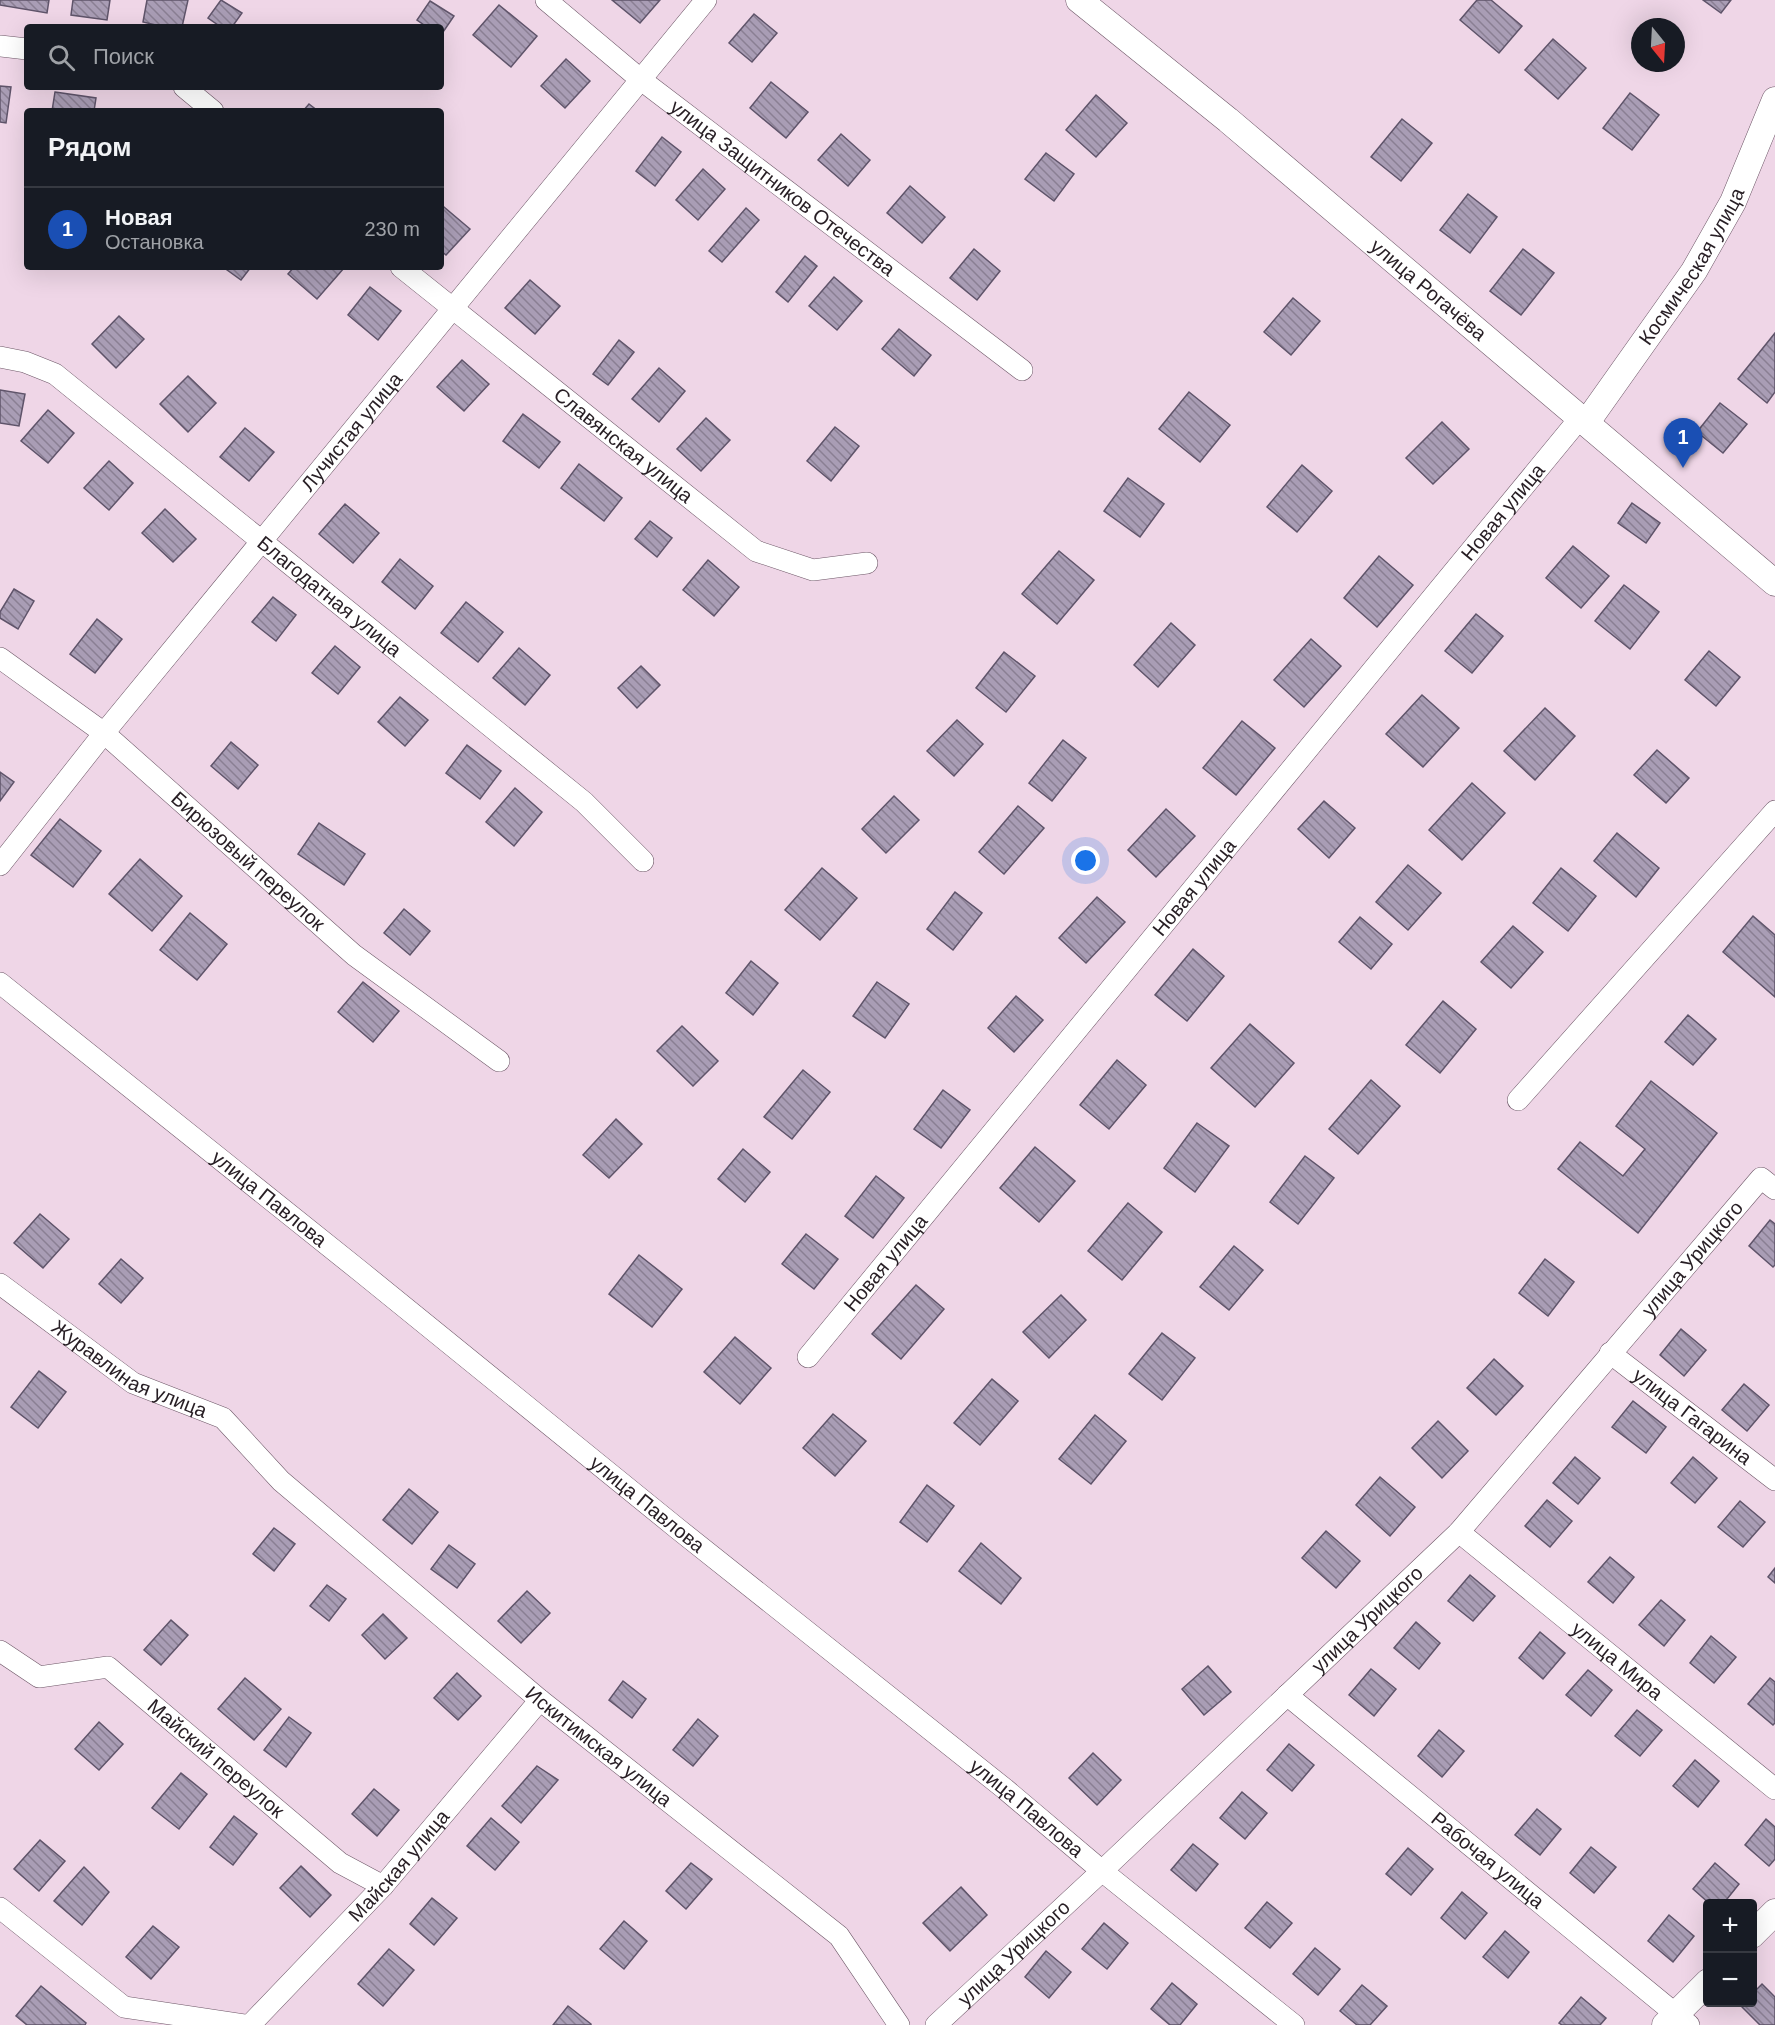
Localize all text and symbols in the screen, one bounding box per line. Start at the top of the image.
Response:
north arrow [1631,18,1685,72]
search box [24,24,444,90]
icon: search [45,41,78,74]
text: Поиск [93,44,154,69]
street label: улица Защитников Отечества [666,95,900,281]
text: Рядом [48,132,131,162]
street label: Космическая улица [1634,184,1749,349]
text: Новая [105,205,173,230]
text: 1 [62,218,73,240]
text: 230 m [364,218,420,240]
text: Остановка [105,231,204,253]
street label: улица Рогачёва [1366,235,1492,345]
street label: Лучистая улица [297,367,407,495]
street label: Славянская улица [550,383,698,508]
pin: 1 [1664,418,1702,468]
street label: Новая улица [1457,459,1549,565]
street label: Благодатная улица [253,532,407,661]
street label: Бирюзовый переулок [167,787,330,935]
street label: Новая улица [1148,834,1241,940]
your location [1071,846,1100,875]
street label: улица Павлова [208,1146,332,1252]
street label: улица Урицкого [1637,1197,1747,1321]
street label: Новая улица [839,1209,932,1316]
street label: Журавлиная улица [48,1316,211,1422]
street label: улица Гагарина [1629,1364,1757,1470]
street label: улица Павлова [586,1451,710,1557]
street label: улица Урицкого [1307,1562,1427,1677]
street label: улица Мира [1567,1617,1668,1705]
street label: Искитимская улица [521,1682,677,1811]
street label: Майский переулок [144,1695,289,1822]
street label: улица Павлова [966,1754,1088,1862]
street label: Майская улица [344,1805,454,1926]
street label: Рабочая улица [1427,1807,1549,1913]
street label: улица Урицкого [953,1896,1074,2010]
map controls [1703,1899,1757,2007]
button: + [1703,1899,1757,1953]
button: − [1703,1953,1757,2007]

